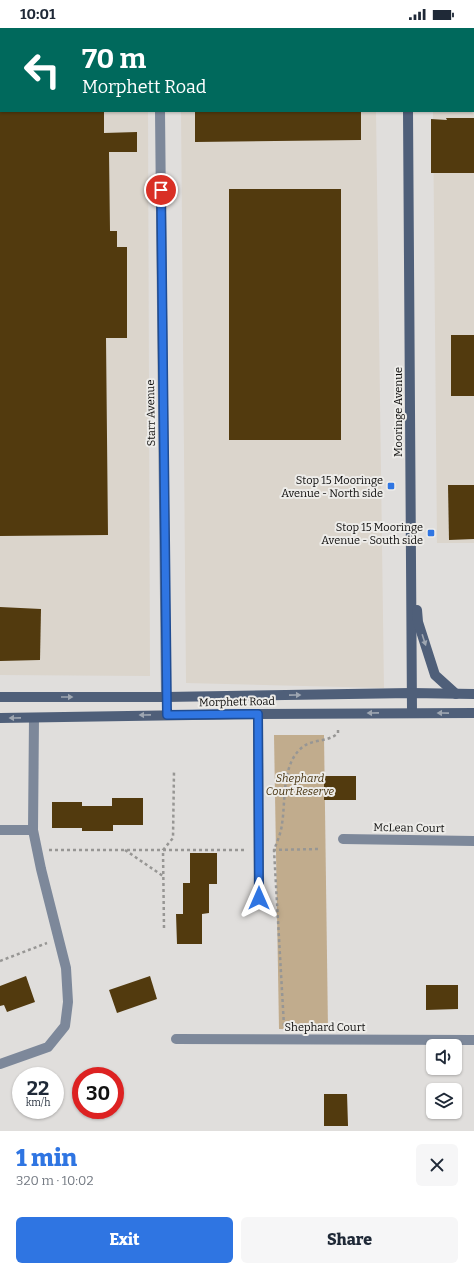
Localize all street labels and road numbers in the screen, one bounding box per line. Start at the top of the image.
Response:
street label: Mooringe Avenue [392,367,405,457]
street label: Starr Avenue [144,379,158,447]
street label: Morphett Road [199,695,276,709]
street label: McLean Court [373,821,445,835]
street label: Shephard Court [285,1021,366,1034]

